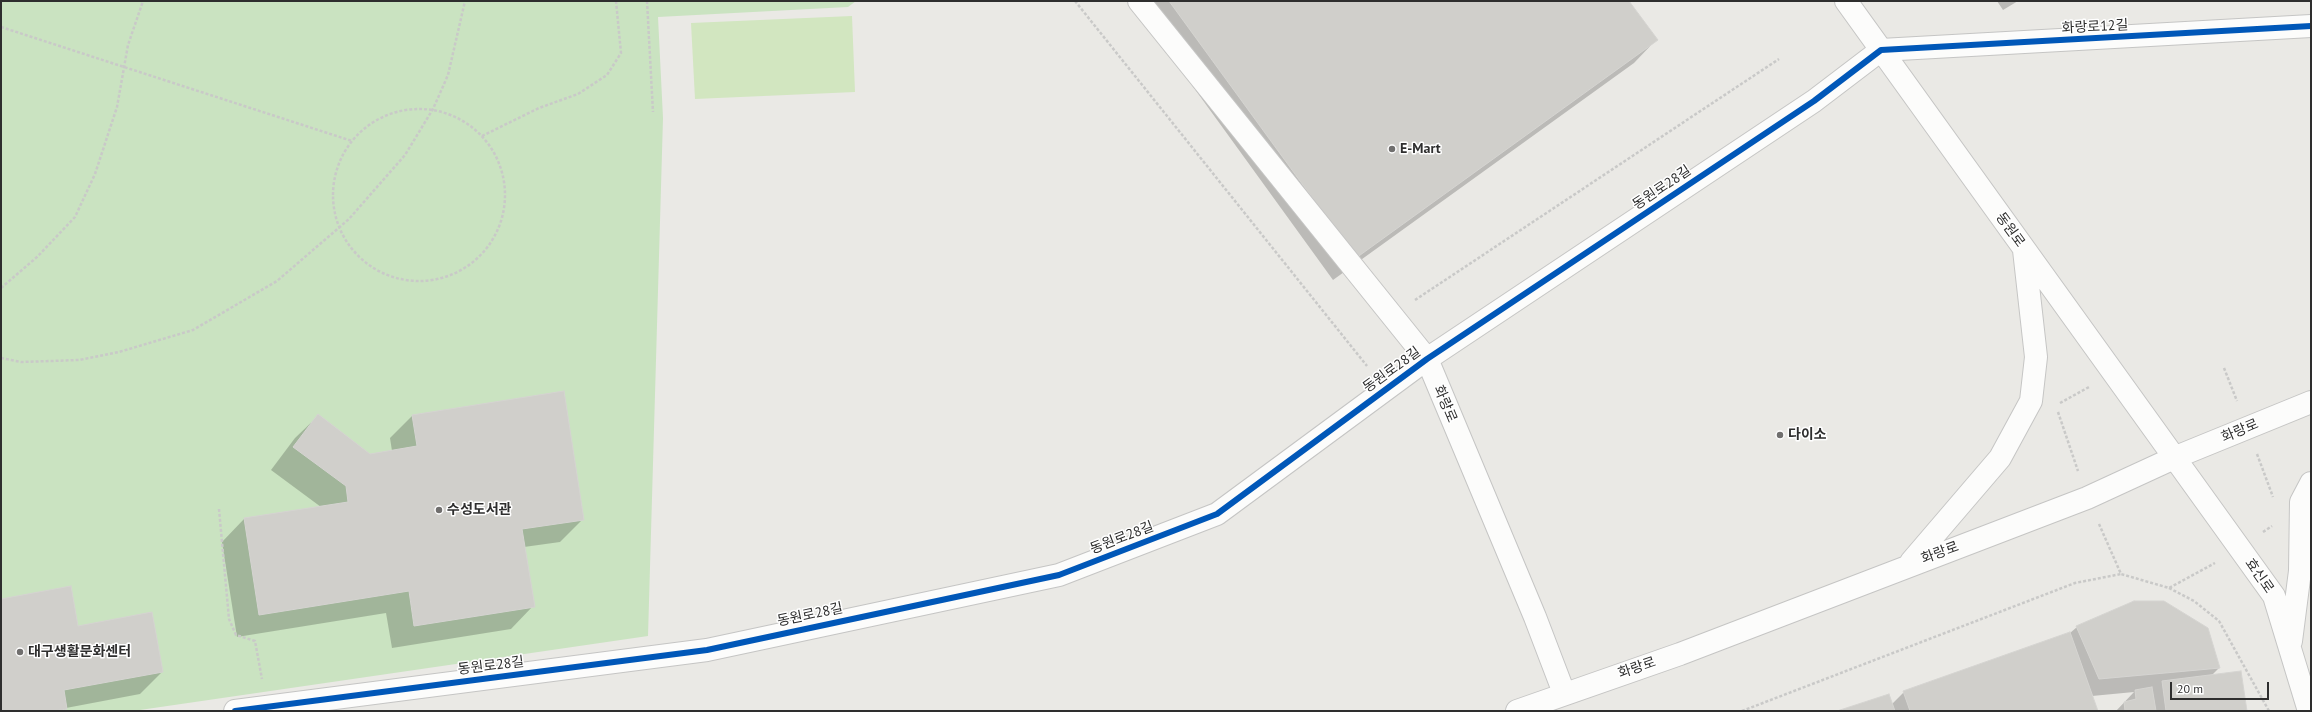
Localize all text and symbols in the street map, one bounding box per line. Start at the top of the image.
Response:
street label: 화랑로12길 [2061,17,2129,37]
place label: E-Mart [1400,141,1441,157]
marker: E-Mart [1387,144,1397,154]
street label: 동원로28길 [1630,162,1694,214]
street label: 동원로 [1992,209,2028,251]
street label: 동원로28길 [1360,344,1424,396]
street label: 화랑로 [1430,383,1460,425]
street label: 화랑로 [2219,416,2261,446]
place label: 다이소 [1788,427,1827,443]
marker: 다이소 [1775,430,1785,440]
place label: 수성도서관 [447,502,511,518]
marker: 수성도서관 [434,505,444,515]
street label: 동원로28길 [1088,518,1156,558]
street label: 화랑로 [1919,538,1961,568]
street label: 효신로 [2241,555,2277,597]
street label: 동원로28길 [776,600,844,630]
place label: 대구생활문화센터 [28,644,131,660]
marker: 대구생활문화센터 [15,647,25,657]
street label: 동원로28길 [457,654,525,678]
street label: 화랑로 [1616,654,1658,682]
scale bar [2172,674,2271,700]
text: 20 m [2177,681,2203,696]

